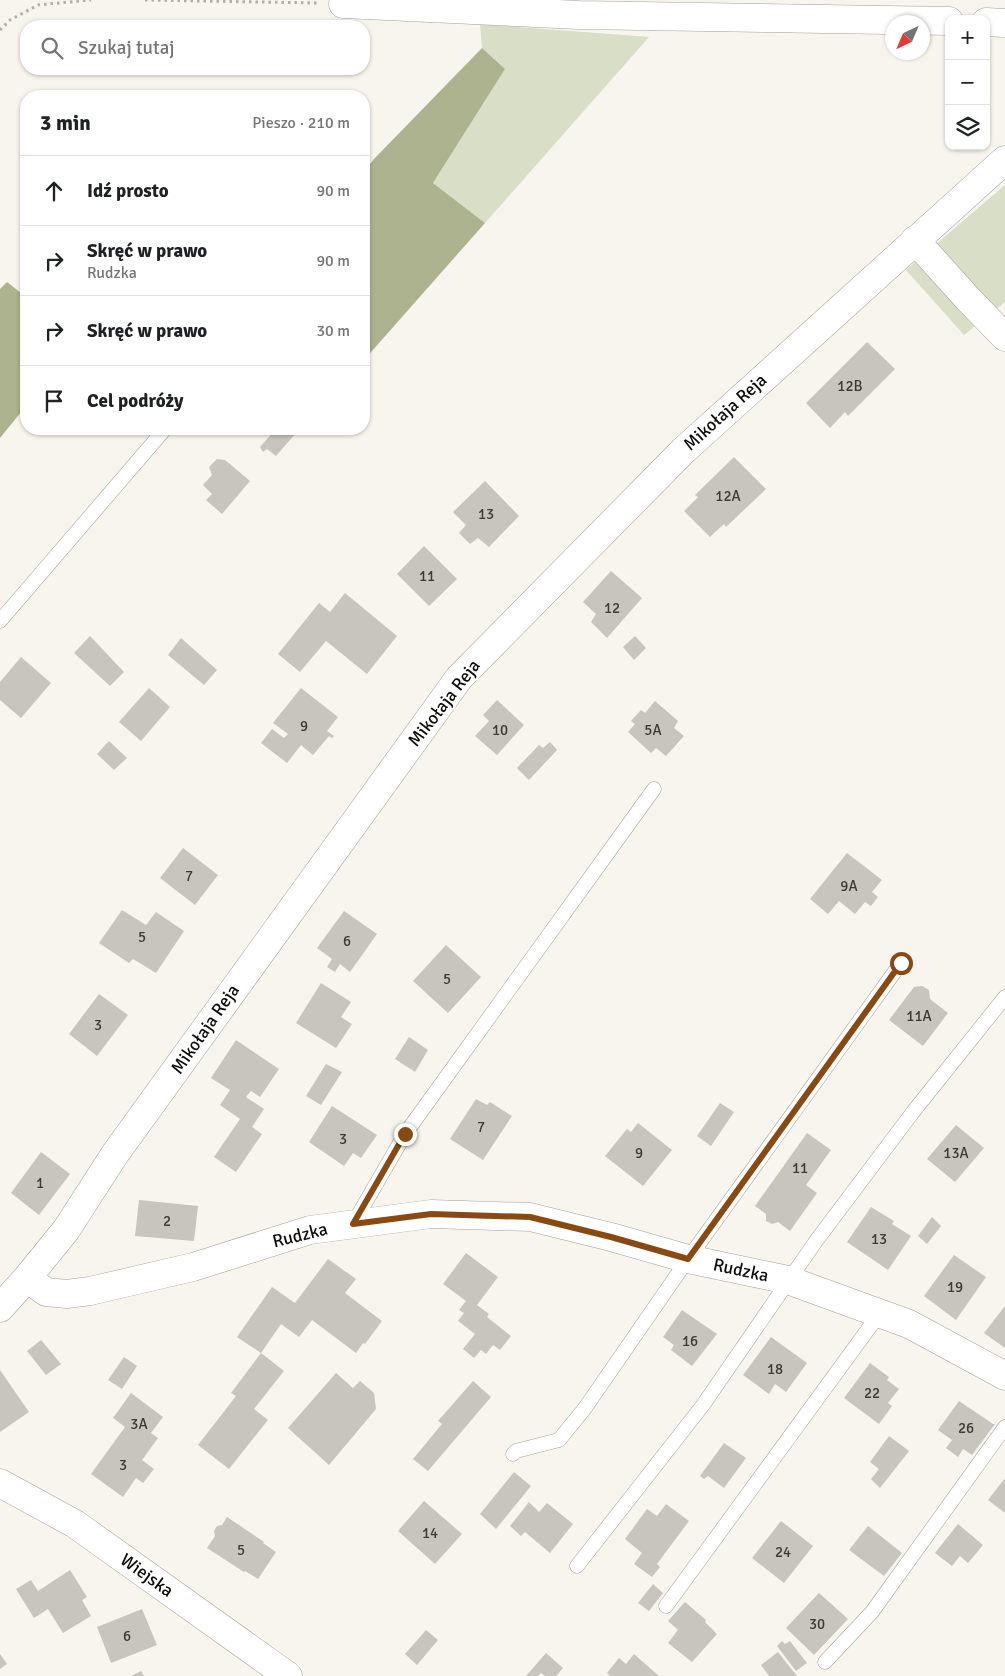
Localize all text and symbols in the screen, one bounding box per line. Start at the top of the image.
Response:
north arrow [885,15,930,60]
map controls [945,15,990,150]
button: + [945,15,990,60]
search box [20,20,370,75]
icon: search [38,34,66,62]
text: Szukaj tutaj [78,36,175,60]
button: − [945,60,990,105]
button: layers [945,105,990,150]
text: 3 min [40,110,91,136]
text: Pieszo · 210 m [252,113,350,133]
icon: ahead [40,177,68,205]
text: Idź prosto [87,179,169,203]
text: 90 m [316,181,350,201]
text: Skręć w prawo [87,239,207,263]
icon: right [40,247,68,275]
text: 90 m [316,251,350,271]
text: Rudzka [87,263,137,283]
icon: right [40,317,68,345]
text: Skręć w prawo [87,319,207,343]
text: 30 m [316,321,350,341]
street label: Mikołaja Reja [679,369,771,455]
house number: 12B [837,377,863,395]
icon: arrive [40,387,68,415]
text: Cel podróży [87,389,183,413]
house number: 12A [715,487,741,505]
house number: 13 [478,505,494,523]
house number: 11 [419,567,435,585]
house number: 12 [604,599,620,617]
street label: Mikołaja Reja [403,655,485,751]
house number: 9 [300,717,308,735]
house number: 10 [492,721,508,739]
house number: 5A [644,721,662,739]
house number: 7 [185,867,193,885]
house number: 9A [840,877,858,895]
house number: 5 [138,928,146,946]
house number: 6 [343,932,351,950]
route start [890,952,913,975]
house number: 5 [443,970,451,988]
street label: Mikołaja Reja [166,980,244,1078]
house number: 11A [906,1007,932,1025]
house number: 3 [94,1016,102,1034]
house number: 7 [477,1118,485,1136]
route end [394,1123,417,1146]
house number: 3 [339,1130,347,1148]
house number: 9 [635,1144,643,1162]
house number: 13A [943,1144,969,1162]
house number: 11 [792,1159,808,1177]
house number: 1 [36,1174,44,1192]
house number: 2 [163,1212,171,1230]
street label: Rudzka [270,1218,330,1252]
house number: 13 [871,1230,887,1248]
street label: Rudzka [711,1253,771,1287]
house number: 19 [947,1278,963,1296]
house number: 16 [682,1332,698,1350]
house number: 18 [767,1360,783,1378]
house number: 22 [864,1384,880,1402]
house number: 3A [130,1415,148,1433]
house number: 26 [958,1419,974,1437]
house number: 3 [119,1456,127,1474]
house number: 14 [422,1524,438,1542]
house number: 5 [237,1541,245,1559]
house number: 24 [775,1543,791,1561]
street label: Wiejska [116,1548,178,1602]
house number: 30 [809,1615,825,1633]
house number: 6 [123,1627,131,1645]

